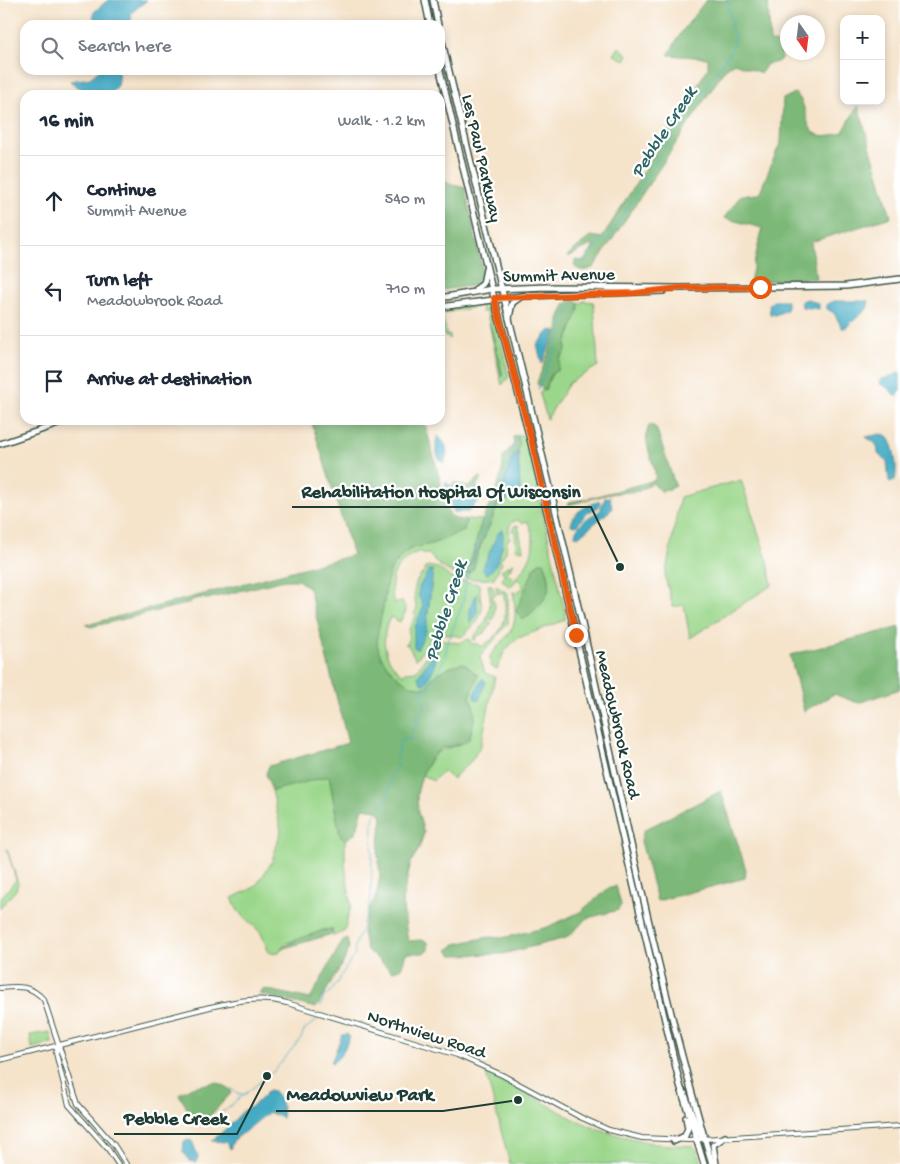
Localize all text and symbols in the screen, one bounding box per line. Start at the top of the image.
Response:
north arrow [780,15,825,60]
map controls [840,15,885,105]
button: + [840,15,885,60]
search box [20,20,445,75]
icon: search [38,34,66,62]
text: Search here [78,36,172,59]
button: − [840,60,885,105]
water label: Pebble Creek [627,82,704,183]
street label: Les Paul Parkway [456,93,506,225]
text: 16 min [40,110,94,135]
text: Walk · 1.2 km [338,113,425,132]
text: Continue [87,180,156,203]
icon: ahead [40,187,68,215]
text: 540 m [385,191,425,210]
text: Summit Avenue [87,203,187,222]
street label: Summit Avenue [503,265,616,288]
text: Turn left [87,270,151,293]
route start [749,276,772,299]
icon: left [40,277,68,305]
text: 710 m [386,281,425,300]
text: Meadowbrook Road [87,293,222,312]
icon: arrive [40,367,68,395]
text: Arrive at destination [87,369,251,392]
callout: Rehabilitation Hospital Of Wisconsin [292,473,591,507]
text: Rehabilitation Hospital Of Wisconsin [300,482,582,505]
water label: Pebble Creek [421,557,474,664]
route end [565,624,588,647]
street label: Meadowbrook Road [589,648,644,802]
street label: Northview Road [364,1006,489,1065]
callout: Meadowview Park [276,1077,443,1111]
text: Meadowview Park [286,1085,436,1108]
callout: Pebble Creek [114,1100,237,1134]
text: Pebble Creek [123,1109,230,1132]

